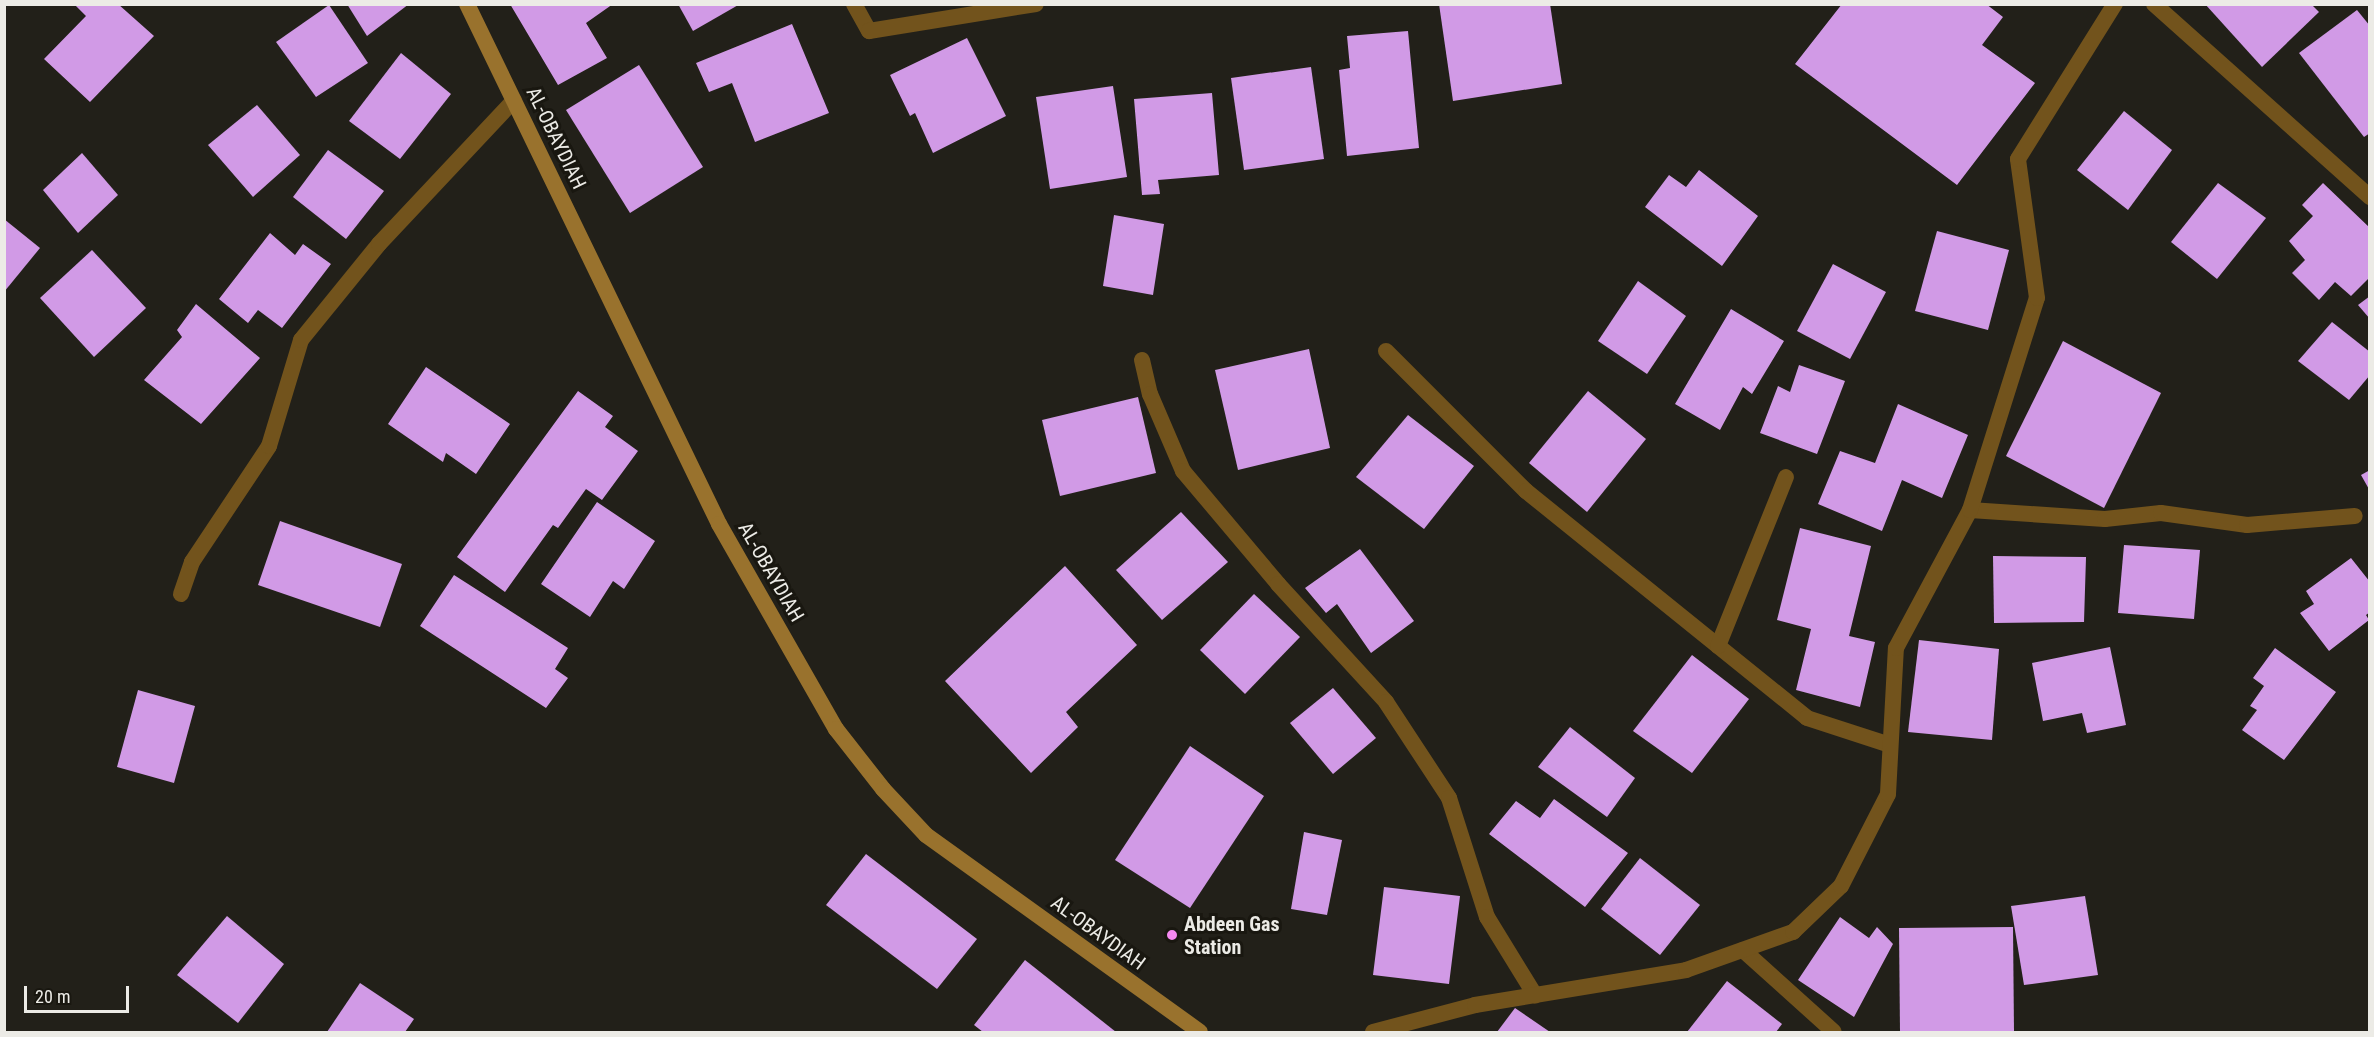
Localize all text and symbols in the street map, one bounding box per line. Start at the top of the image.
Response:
street label: AL-OBAYDIAH [521,83,591,193]
street label: AL-OBAYDIAH [733,518,809,626]
street label: AL-OBAYDIAH [1046,891,1150,975]
place label: Abdeen Gas Station [1184,912,1280,959]
marker: Abdeen Gas Station [1165,928,1179,942]
scale bar [27,974,132,1012]
text: 20 m [35,986,70,1007]

